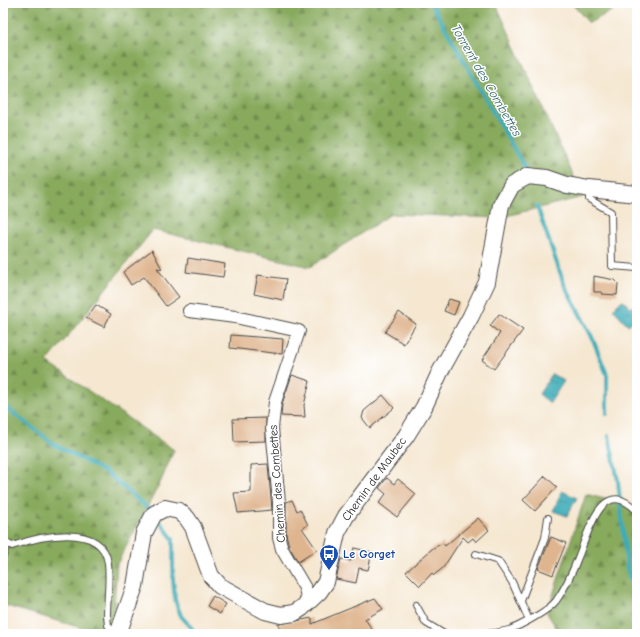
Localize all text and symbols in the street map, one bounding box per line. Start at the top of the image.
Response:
water label: Torrent des Combettes [448,22,525,139]
street label: Chemin des Combettes [266,425,288,543]
street label: Chemin de Maubec [339,434,409,524]
bus stop icon: Le Gorget [318,543,340,571]
place label: Le Gorget [343,547,396,561]

